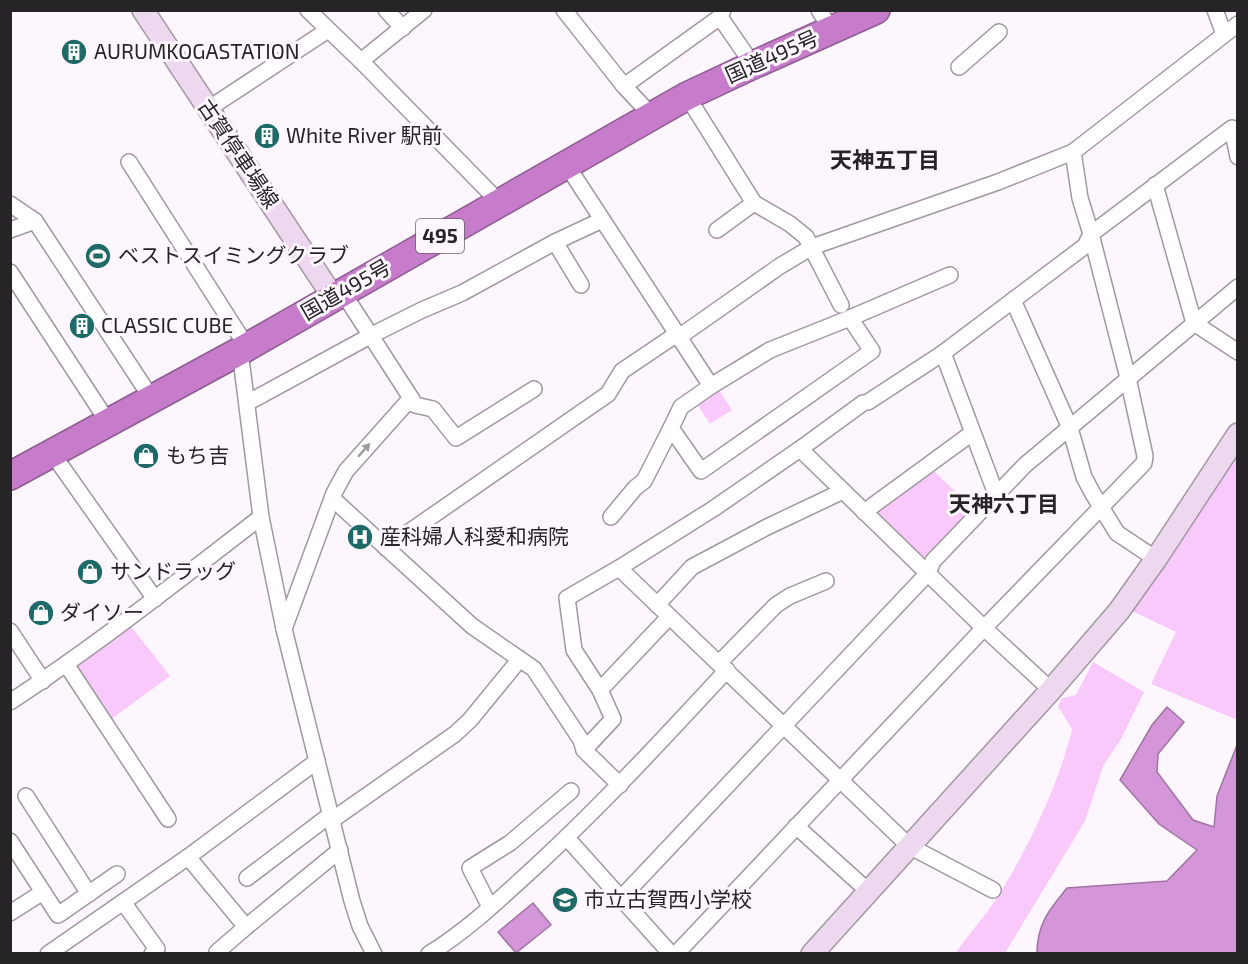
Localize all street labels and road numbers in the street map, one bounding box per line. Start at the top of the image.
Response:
street label: 国道495号 [721,24,822,87]
street label: 古賀停車場線 [194,94,285,212]
road number: 495 [416,219,464,253]
street label: 国道495号 [296,253,394,324]

